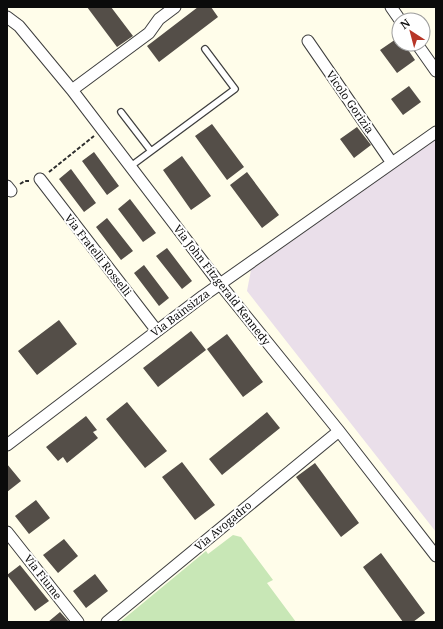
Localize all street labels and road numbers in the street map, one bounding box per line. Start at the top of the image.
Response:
street label: Vicolo Gorizia [323,67,378,136]
street label: Via Fratelli Rosselli [62,211,135,299]
street label: Via John Fitzgerald Kennedy [171,221,275,349]
street label: Via Bainsizza [147,286,212,340]
street label: Via Avogadro [191,497,254,554]
street label: Via Fiume [21,551,66,602]

